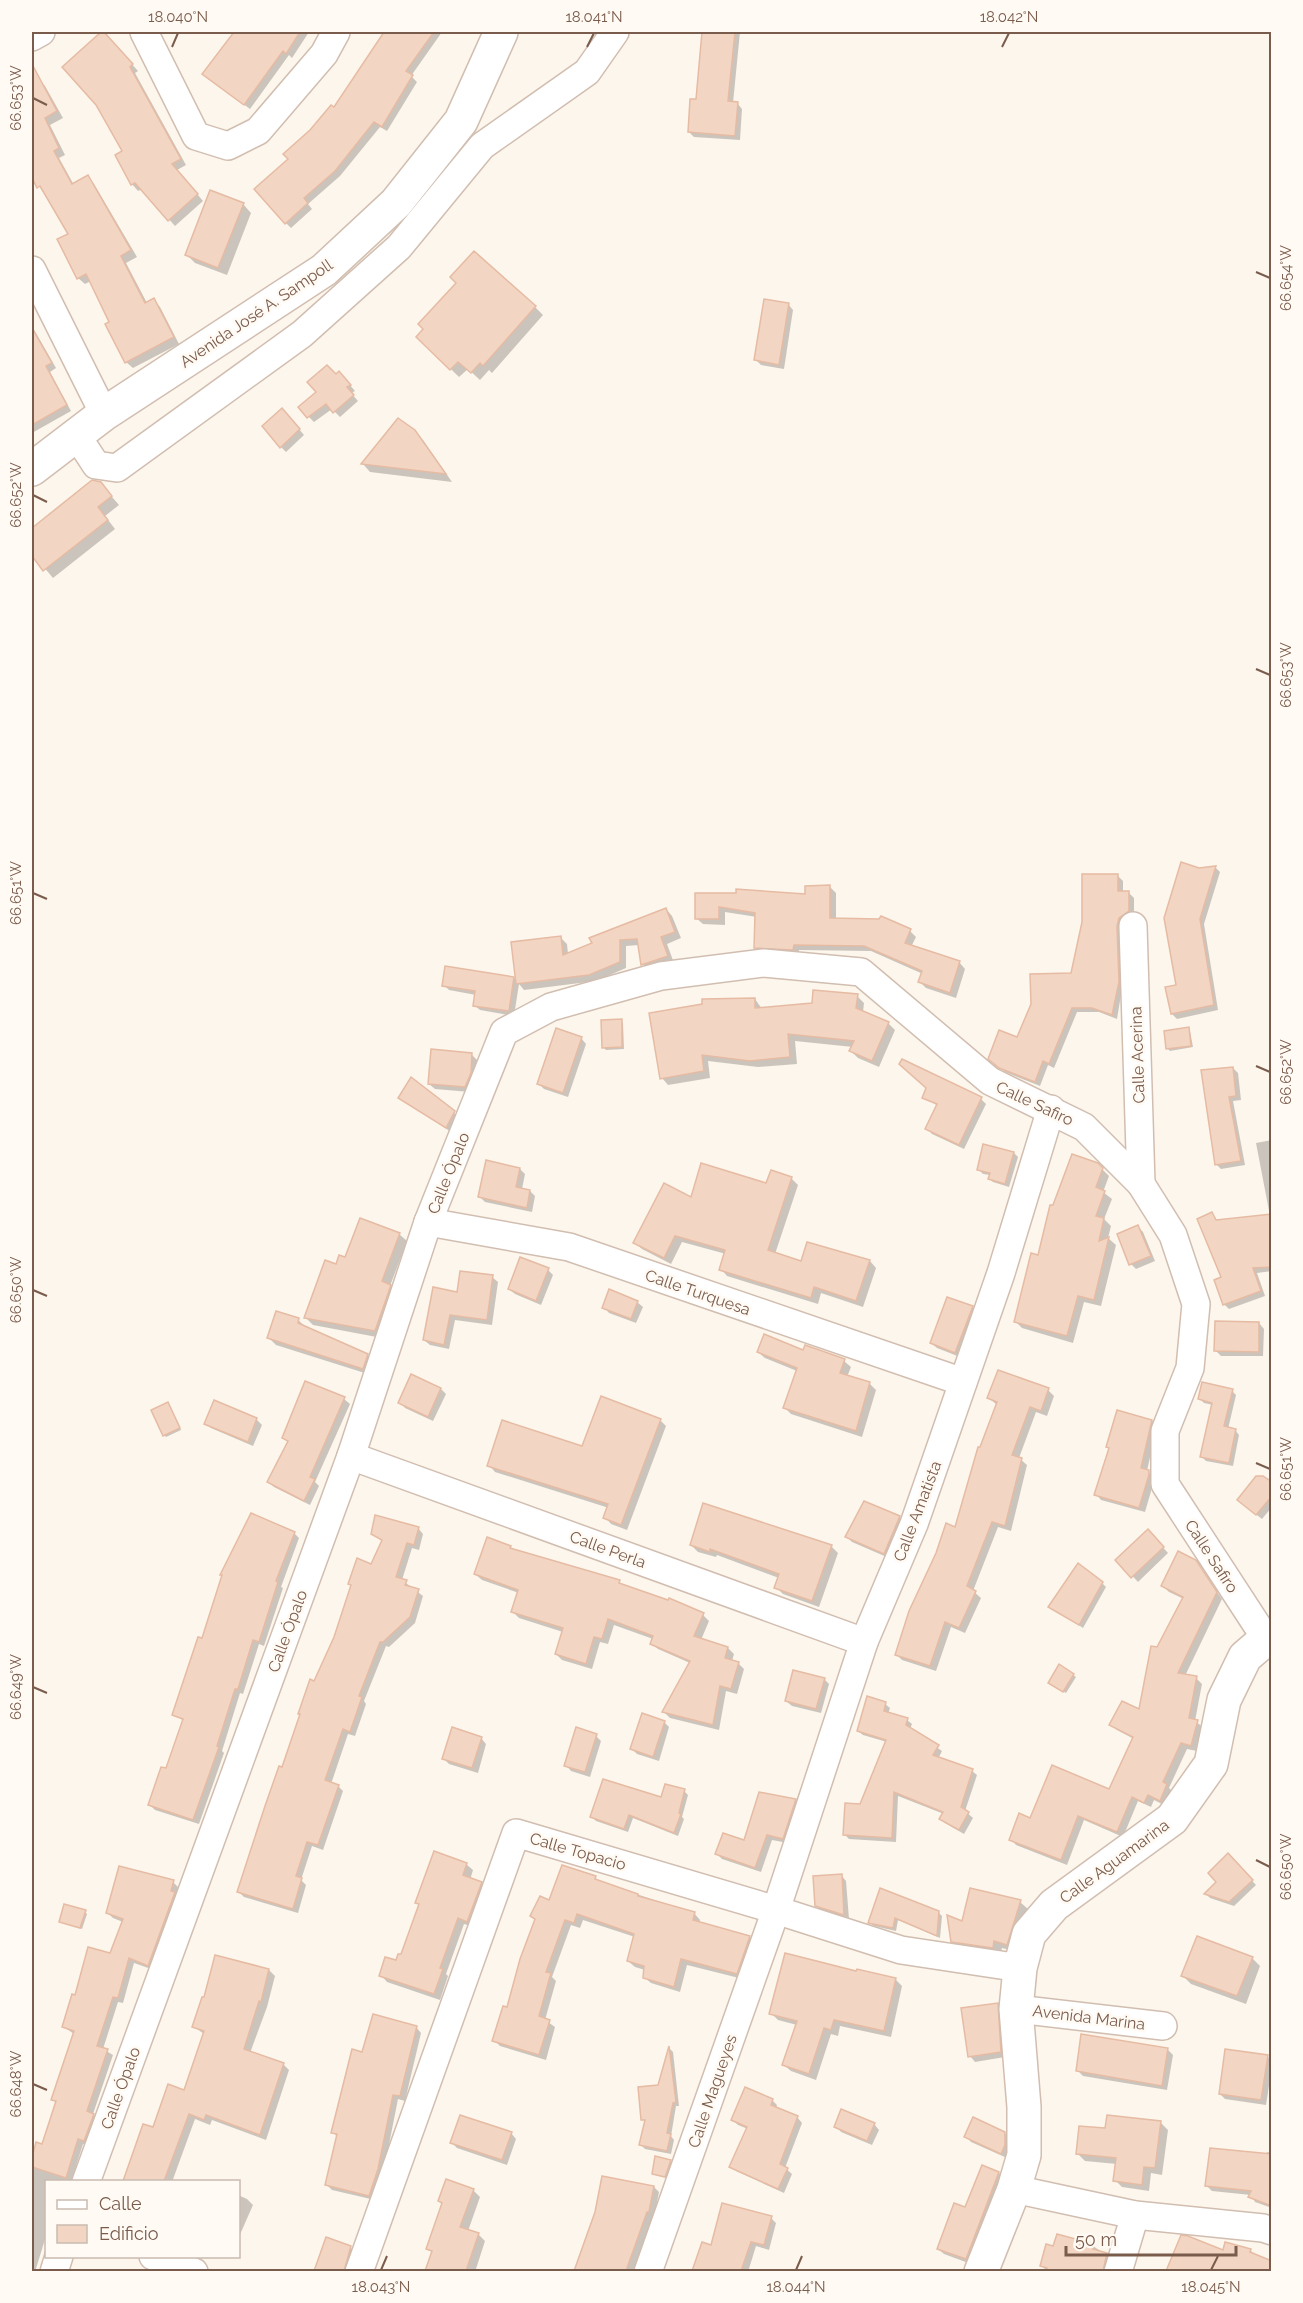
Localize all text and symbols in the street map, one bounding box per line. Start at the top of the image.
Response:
text: 18.040°N [148,8,208,26]
text: 18.041°N [565,8,623,26]
text: 18.042°N [980,8,1038,26]
text: 66.653°W [7,65,25,131]
text: 66.654°W [1277,245,1295,311]
street label: Avenida José A. Sampoll [176,255,337,372]
text: 66.652°W [7,462,25,528]
text: 66.653°W [1277,642,1295,708]
text: 66.651°W [7,861,25,925]
street label: Calle Acerina [1126,1006,1149,1104]
text: 66.652°W [1277,1039,1295,1105]
street label: Calle Safiro [993,1077,1077,1130]
street label: Calle Ópalo [423,1129,473,1217]
text: 66.650°W [7,1256,25,1323]
street label: Calle Turquesa [643,1266,753,1319]
text: 66.651°W [1277,1437,1295,1501]
street label: Calle Amatista [890,1458,945,1564]
street label: Calle Safiro [1181,1516,1242,1596]
street label: Calle Perla [567,1527,649,1572]
street label: Calle Ópalo [263,1587,311,1675]
text: 66.649°W [7,1654,25,1720]
street label: Calle Aguamarina [1056,1815,1173,1907]
street label: Calle Topacio [528,1829,628,1874]
text: 66.650°W [1277,1833,1295,1900]
street label: Avenida Marina [1032,2001,1146,2034]
street label: Calle Magueyes [684,2032,741,2150]
street label: Calle Ópalo [96,2044,144,2132]
text: 66.648°W [7,2050,25,2117]
legend [45,2180,240,2258]
text: Calle [99,2193,142,2214]
scale bar [1066,2219,1236,2257]
text: Edificio [99,2223,159,2244]
text: 50 m [1075,2229,1117,2250]
text: 18.043°N [352,2278,410,2296]
text: 18.044°N [766,2278,826,2296]
text: 18.045°N [1181,2278,1241,2296]

